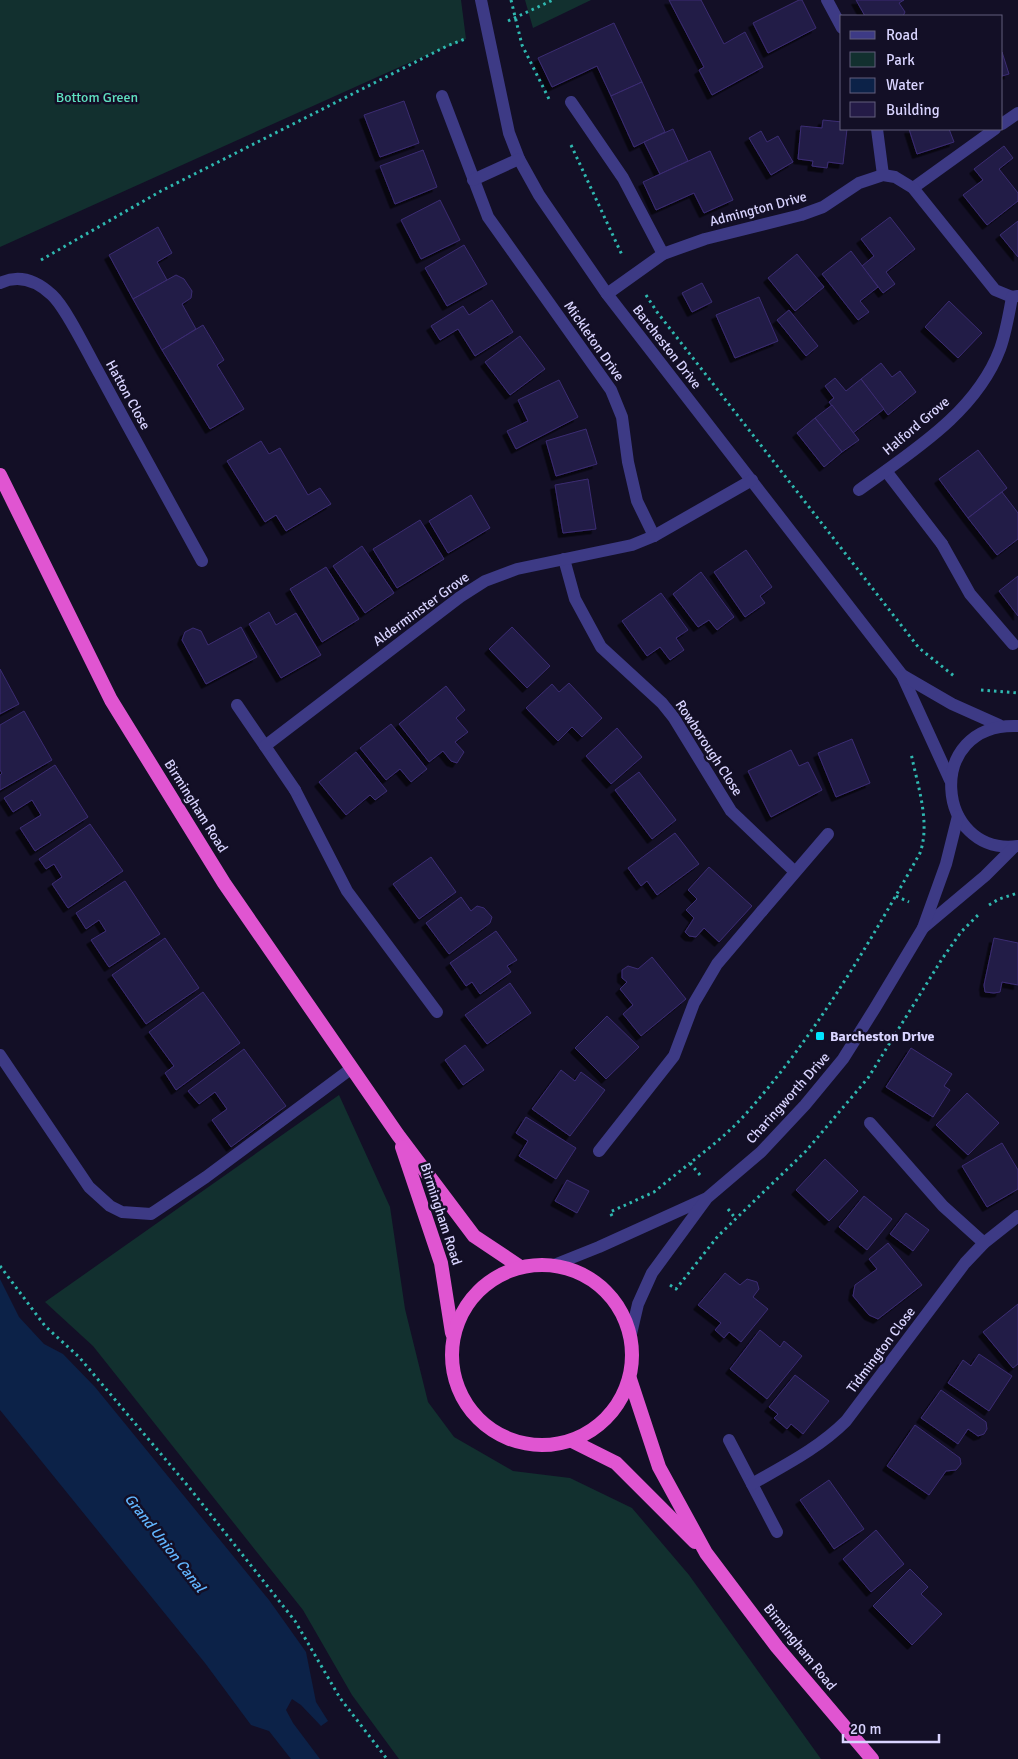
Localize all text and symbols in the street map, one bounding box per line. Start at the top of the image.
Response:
legend [840,15,1003,130]
text: Road [886,26,918,44]
text: Park [886,51,915,69]
text: Water [886,76,924,94]
park label: Bottom Green [56,89,138,106]
text: Building [886,101,940,119]
street label: Admington Drive [708,188,808,230]
street label: Mickleton Drive [560,298,628,384]
street label: Barcheston Drive [629,302,705,392]
street label: Hatton Close [102,357,154,433]
street label: Halford Grove [879,393,953,459]
street label: Alderminster Grove [369,568,473,650]
street label: Rowborough Close [672,697,746,799]
street label: Birmingham Road [161,756,231,856]
place label: Barcheston Drive [830,1028,935,1045]
marker: Barcheston Drive [814,1030,826,1042]
street label: Charingworth Drive [743,1049,833,1147]
street label: Birmingham Road [416,1161,466,1267]
street label: Tidmington Close [843,1303,919,1397]
water label: Grand Union Canal [121,1490,210,1597]
street label: Birmingham Road [760,1600,840,1694]
scale bar [843,1712,939,1744]
text: 20 m [850,1720,881,1738]

